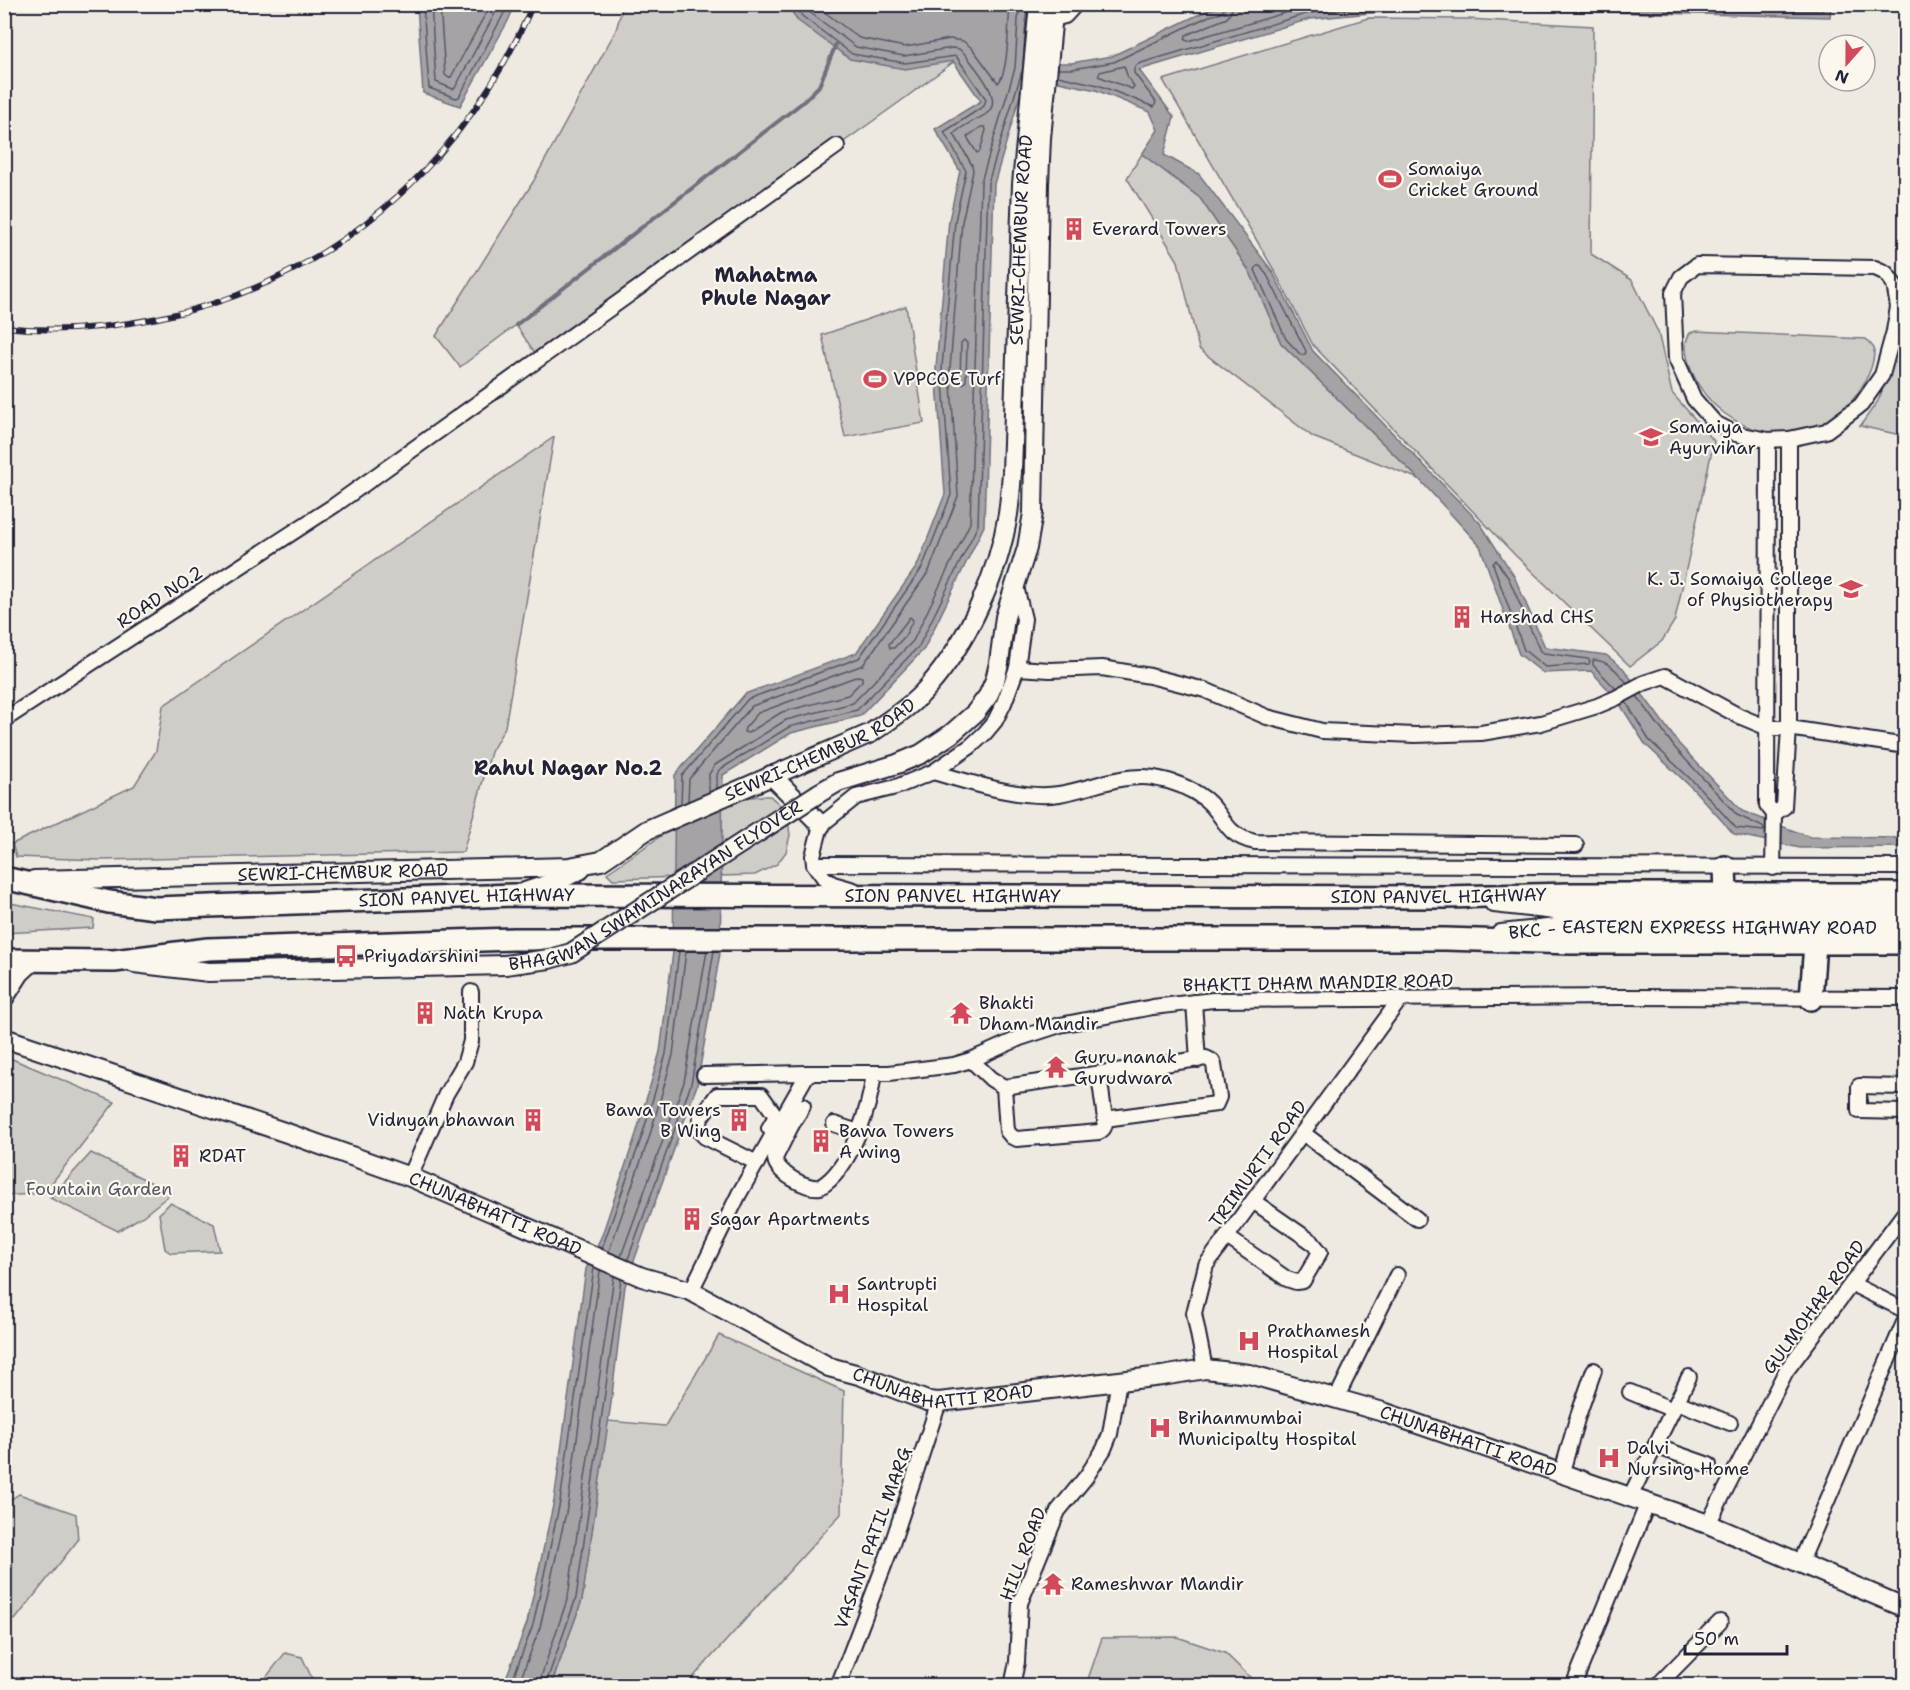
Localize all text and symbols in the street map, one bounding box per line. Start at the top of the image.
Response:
north arrow [1817,33,1877,93]
text: N [1832,64,1851,89]
street label: SEWRI-CHEMBUR ROAD [1004,134,1039,346]
place label: Somaiya Cricket Ground [1408,157,1538,202]
sports icon: Somaiya Cricket Ground [1377,166,1403,192]
building icon: Everard Towers [1061,216,1087,242]
place label: Everard Towers [1092,217,1227,241]
district label: Mahatma Phule Nagar [701,262,831,311]
sports icon: VPPCOE Turf [862,366,888,392]
place label: VPPCOE Turf [893,367,1002,391]
place label: Somaiya Ayurvihar [1669,415,1756,460]
school or university icon: Somaiya Ayurvihar [1638,424,1664,450]
street label: ROAD NO.2 [112,560,208,634]
place label: K. J. Somaiya College of Physiotherapy [1647,567,1833,612]
school or university icon: K. J. Somaiya College of Physiotherapy [1838,576,1864,602]
building icon: Harshad CHS [1449,604,1475,630]
place label: Harshad CHS [1480,605,1594,629]
street label: SEWRI-CHEMBUR ROAD [721,693,921,807]
district label: Rahul Nagar No.2 [474,755,662,781]
street label: BHAGWAN SWAMINARAYAN FLYOVER [507,795,807,976]
street label: SEWRI-CHEMBUR ROAD [237,858,449,887]
street label: SION PANVEL HIGHWAY [358,883,575,913]
street label: SION PANVEL HIGHWAY [1330,883,1547,909]
street label: SION PANVEL HIGHWAY [844,884,1061,908]
street label: BKC - EASTERN EXPRESS HIGHWAY ROAD [1507,915,1877,945]
bus stop icon: Priyadarshini [333,943,359,969]
place label: Priyadarshini [364,944,479,968]
street label: BHAKTI DHAM MANDIR ROAD [1183,969,1454,997]
place label: Bhakti Dham Mandir [979,991,1099,1036]
building icon: Nath Krupa [412,1000,438,1026]
temple icon: Bhakti Dham Mandir [948,1000,974,1026]
place label: Nath Krupa [443,1001,543,1025]
place label: Guru nanak Gurudwara [1074,1045,1177,1090]
temple icon: Guru nanak Gurudwara [1043,1054,1069,1080]
street label: TRIMURTI ROAD [1204,1096,1312,1232]
place label: Bawa Towers B Wing [606,1098,721,1143]
building icon: Vidnyan bhawan [520,1107,546,1133]
building icon: Bawa Towers B Wing [726,1107,752,1133]
place label: Vidnyan bhawan [367,1108,515,1132]
place label: Bawa Towers A wing [839,1119,955,1164]
building icon: Bawa Towers A wing [808,1128,834,1154]
building icon: RDAT [168,1143,194,1169]
place label: RDAT [199,1144,246,1168]
street label: CHUNABHATTI ROAD [405,1166,585,1262]
park label: Fountain Garden [26,1177,172,1201]
building icon: Sagar Apartments [679,1206,705,1232]
place label: Sagar Apartments [710,1207,870,1231]
street label: GULMOHAR ROAD [1757,1235,1871,1379]
place label: Santrupti Hospital [857,1272,937,1317]
hospital icon: Santrupti Hospital [826,1281,852,1307]
place label: Prathamesh Hospital [1267,1319,1370,1364]
hospital icon: Prathamesh Hospital [1236,1328,1262,1354]
street label: CHUNABHATTI ROAD [850,1362,1035,1415]
street label: CHUNABHATTI ROAD [1377,1400,1560,1483]
place label: Brihanmumbai Municipalty Hospital [1178,1406,1357,1451]
hospital icon: Brihanmumbai Municipalty Hospital [1147,1415,1173,1441]
place label: Dalvi Nursing Home [1627,1436,1749,1481]
street label: VASANT PATIL MARG [829,1443,917,1632]
hospital icon: Dalvi Nursing Home [1596,1445,1622,1471]
street label: HILL ROAD [994,1504,1052,1604]
temple icon: Rameshwar Mandir [1040,1571,1066,1597]
place label: Rameshwar Mandir [1071,1572,1244,1596]
scale bar [1685,1618,1787,1656]
text: 50 m [1694,1627,1739,1651]

